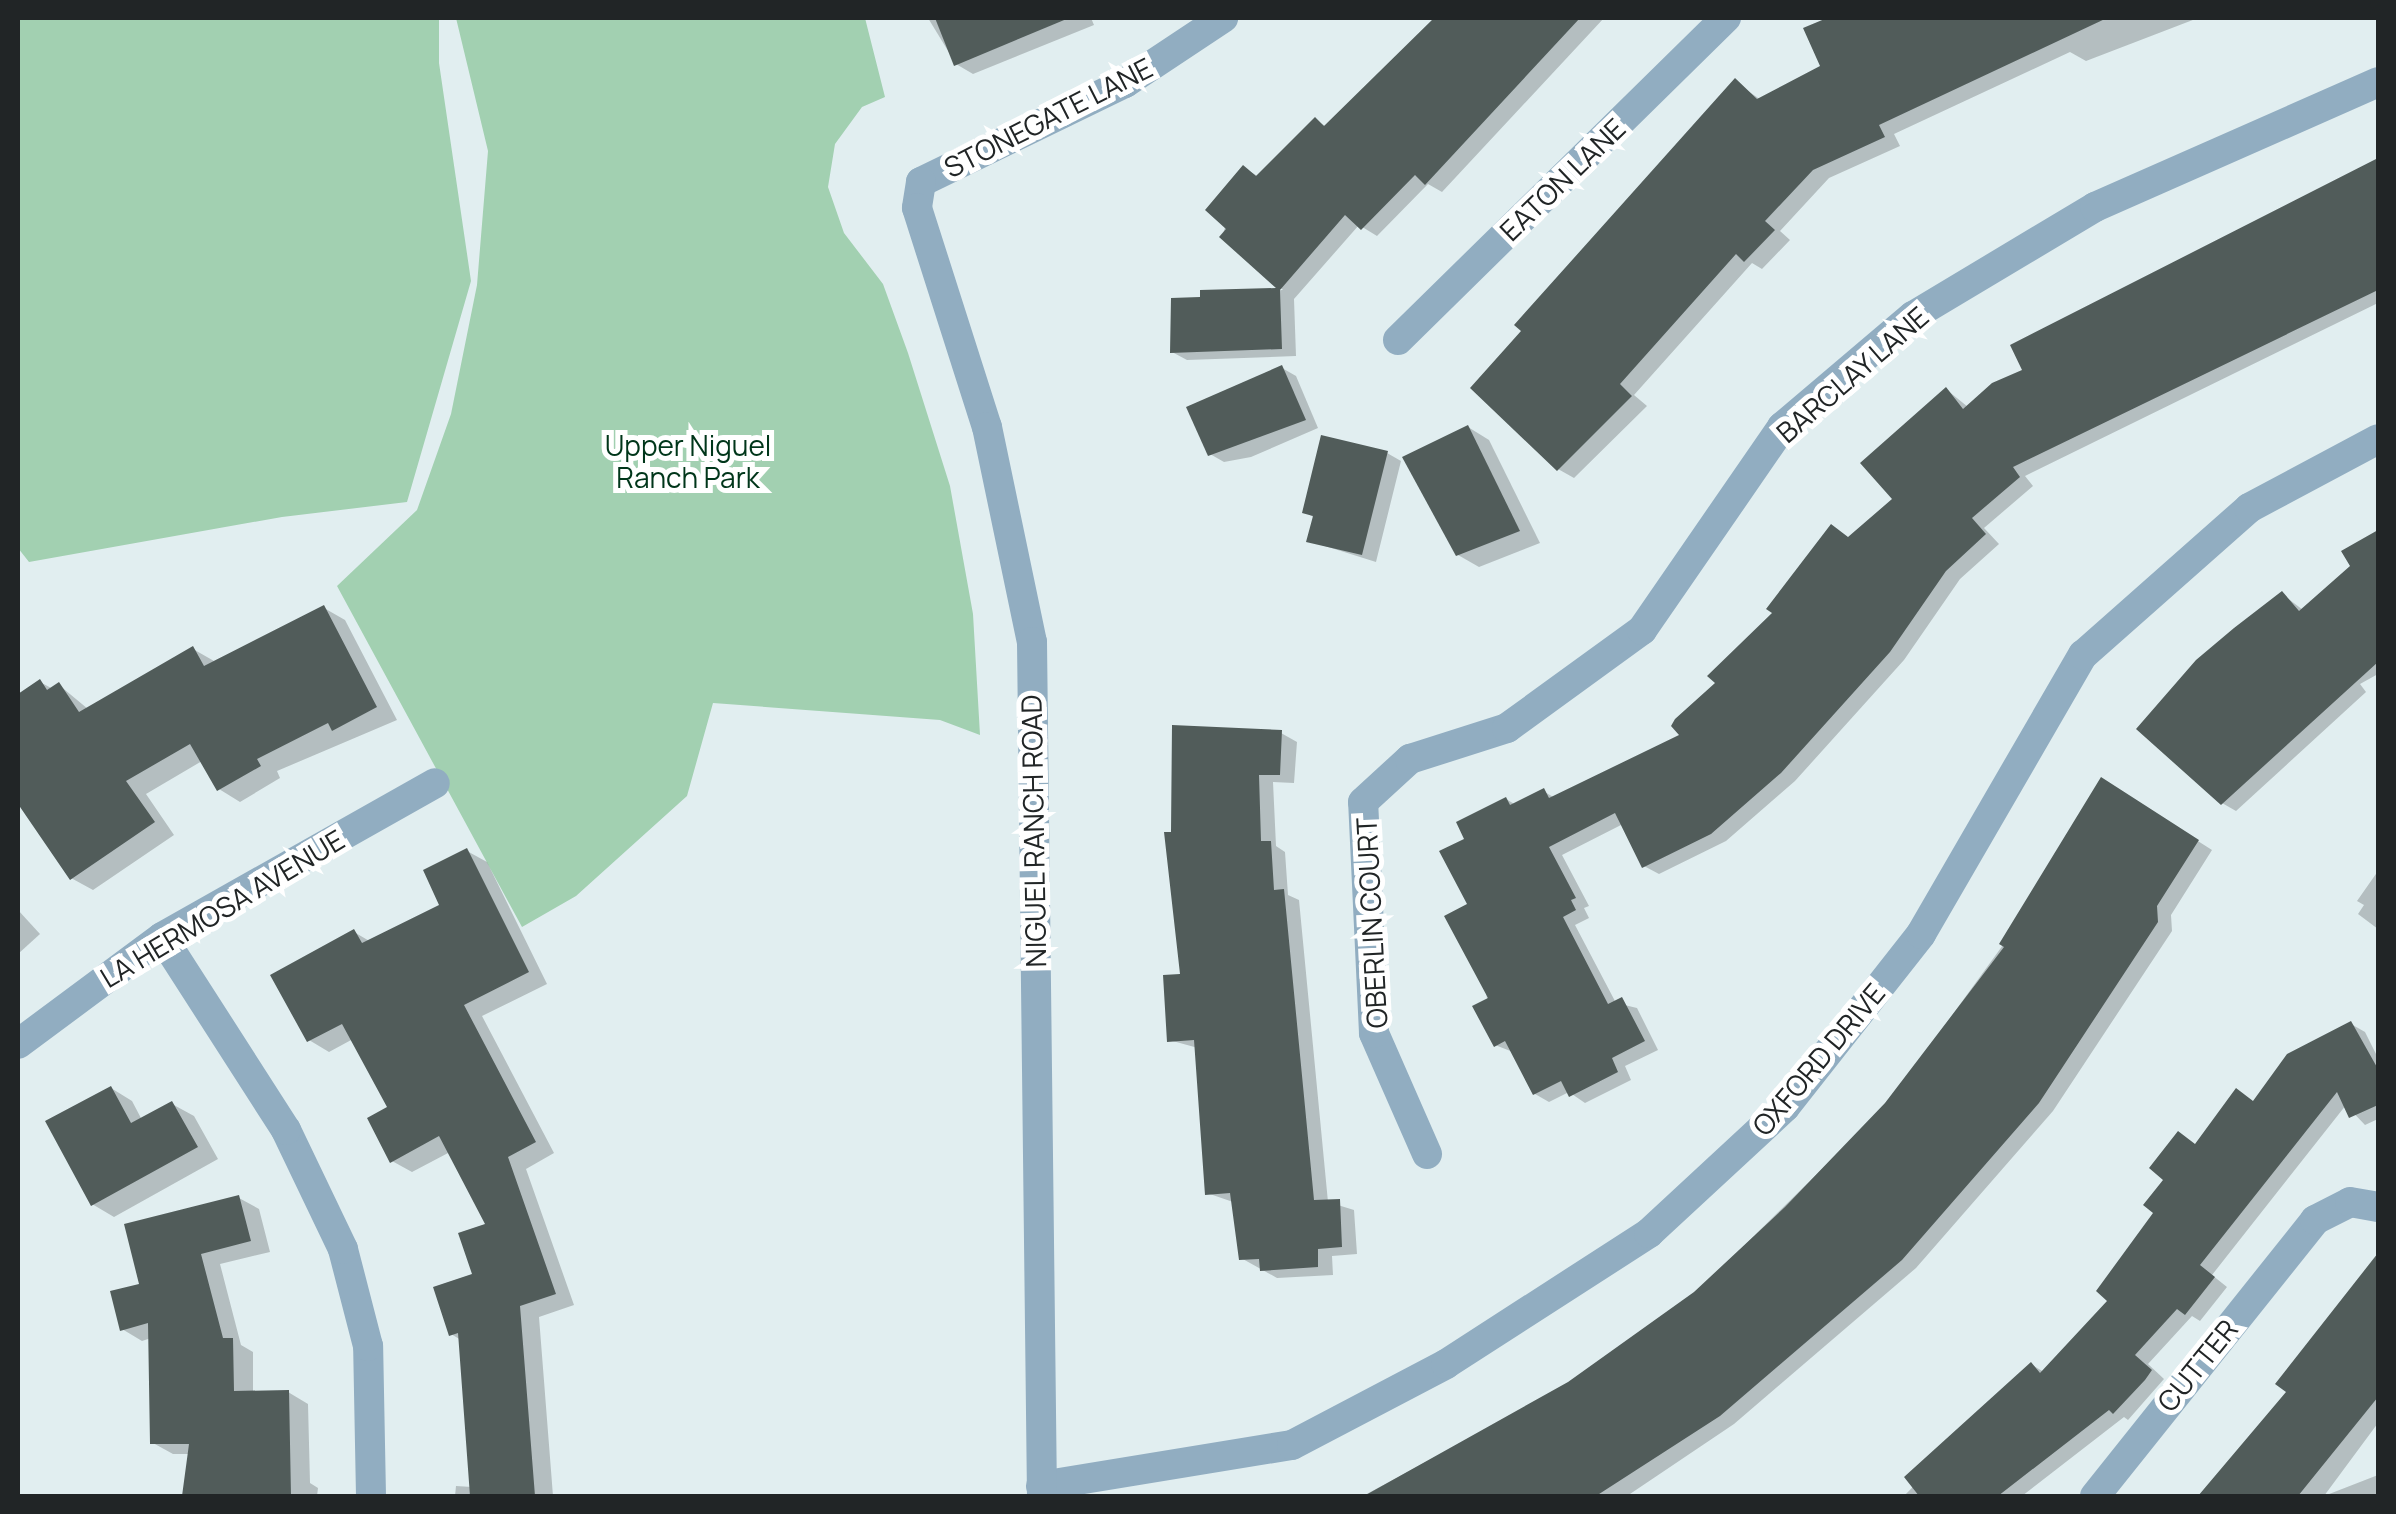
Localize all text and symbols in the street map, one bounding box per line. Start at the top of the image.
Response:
street label: STONEGATE LANE [938,50,1158,184]
street label: EATON LANE [1492,111,1632,247]
street label: BARCLAY LANE [1769,299,1935,449]
park label: Upper Niguel Ranch Park [605,428,771,494]
street label: NIGUEL RANCH ROAD [1014,694,1052,968]
street label: OBERLIN COURT [1349,817,1393,1029]
street label: LA HERMOSA AVENUE [94,822,350,994]
street label: OXFORD DRIVE [1745,976,1891,1142]
street label: CUTTER [2150,1312,2244,1418]

